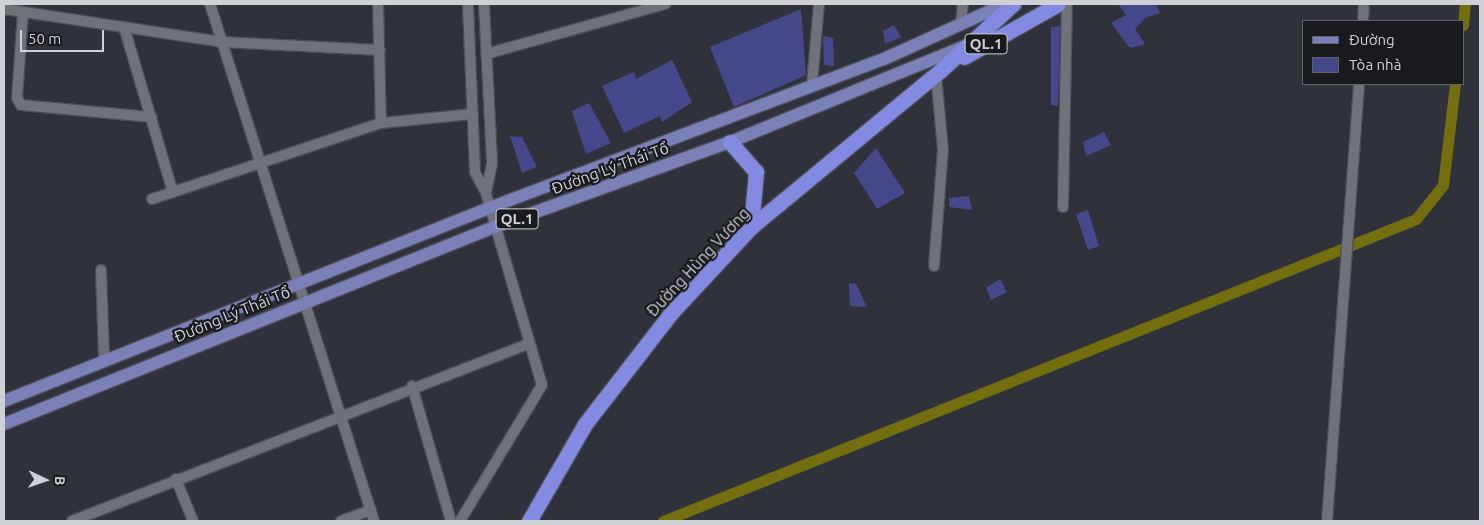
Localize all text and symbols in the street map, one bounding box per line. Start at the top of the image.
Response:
scale bar [22,20,106,52]
legend [1302,20,1464,85]
text: 50 m [28,30,61,47]
text: Đường [1349,31,1395,48]
road number: QL.1 [964,32,1008,56]
text: Tòa nhà [1349,56,1401,73]
street label: Đường Lý Thái Tổ [549,138,671,198]
street label: Đường Hùng Vương [643,204,753,320]
road number: QL.1 [494,206,540,232]
street label: Đường Lý Thái Tổ [171,282,293,346]
north arrow [20,455,70,505]
text: B [52,476,68,486]

